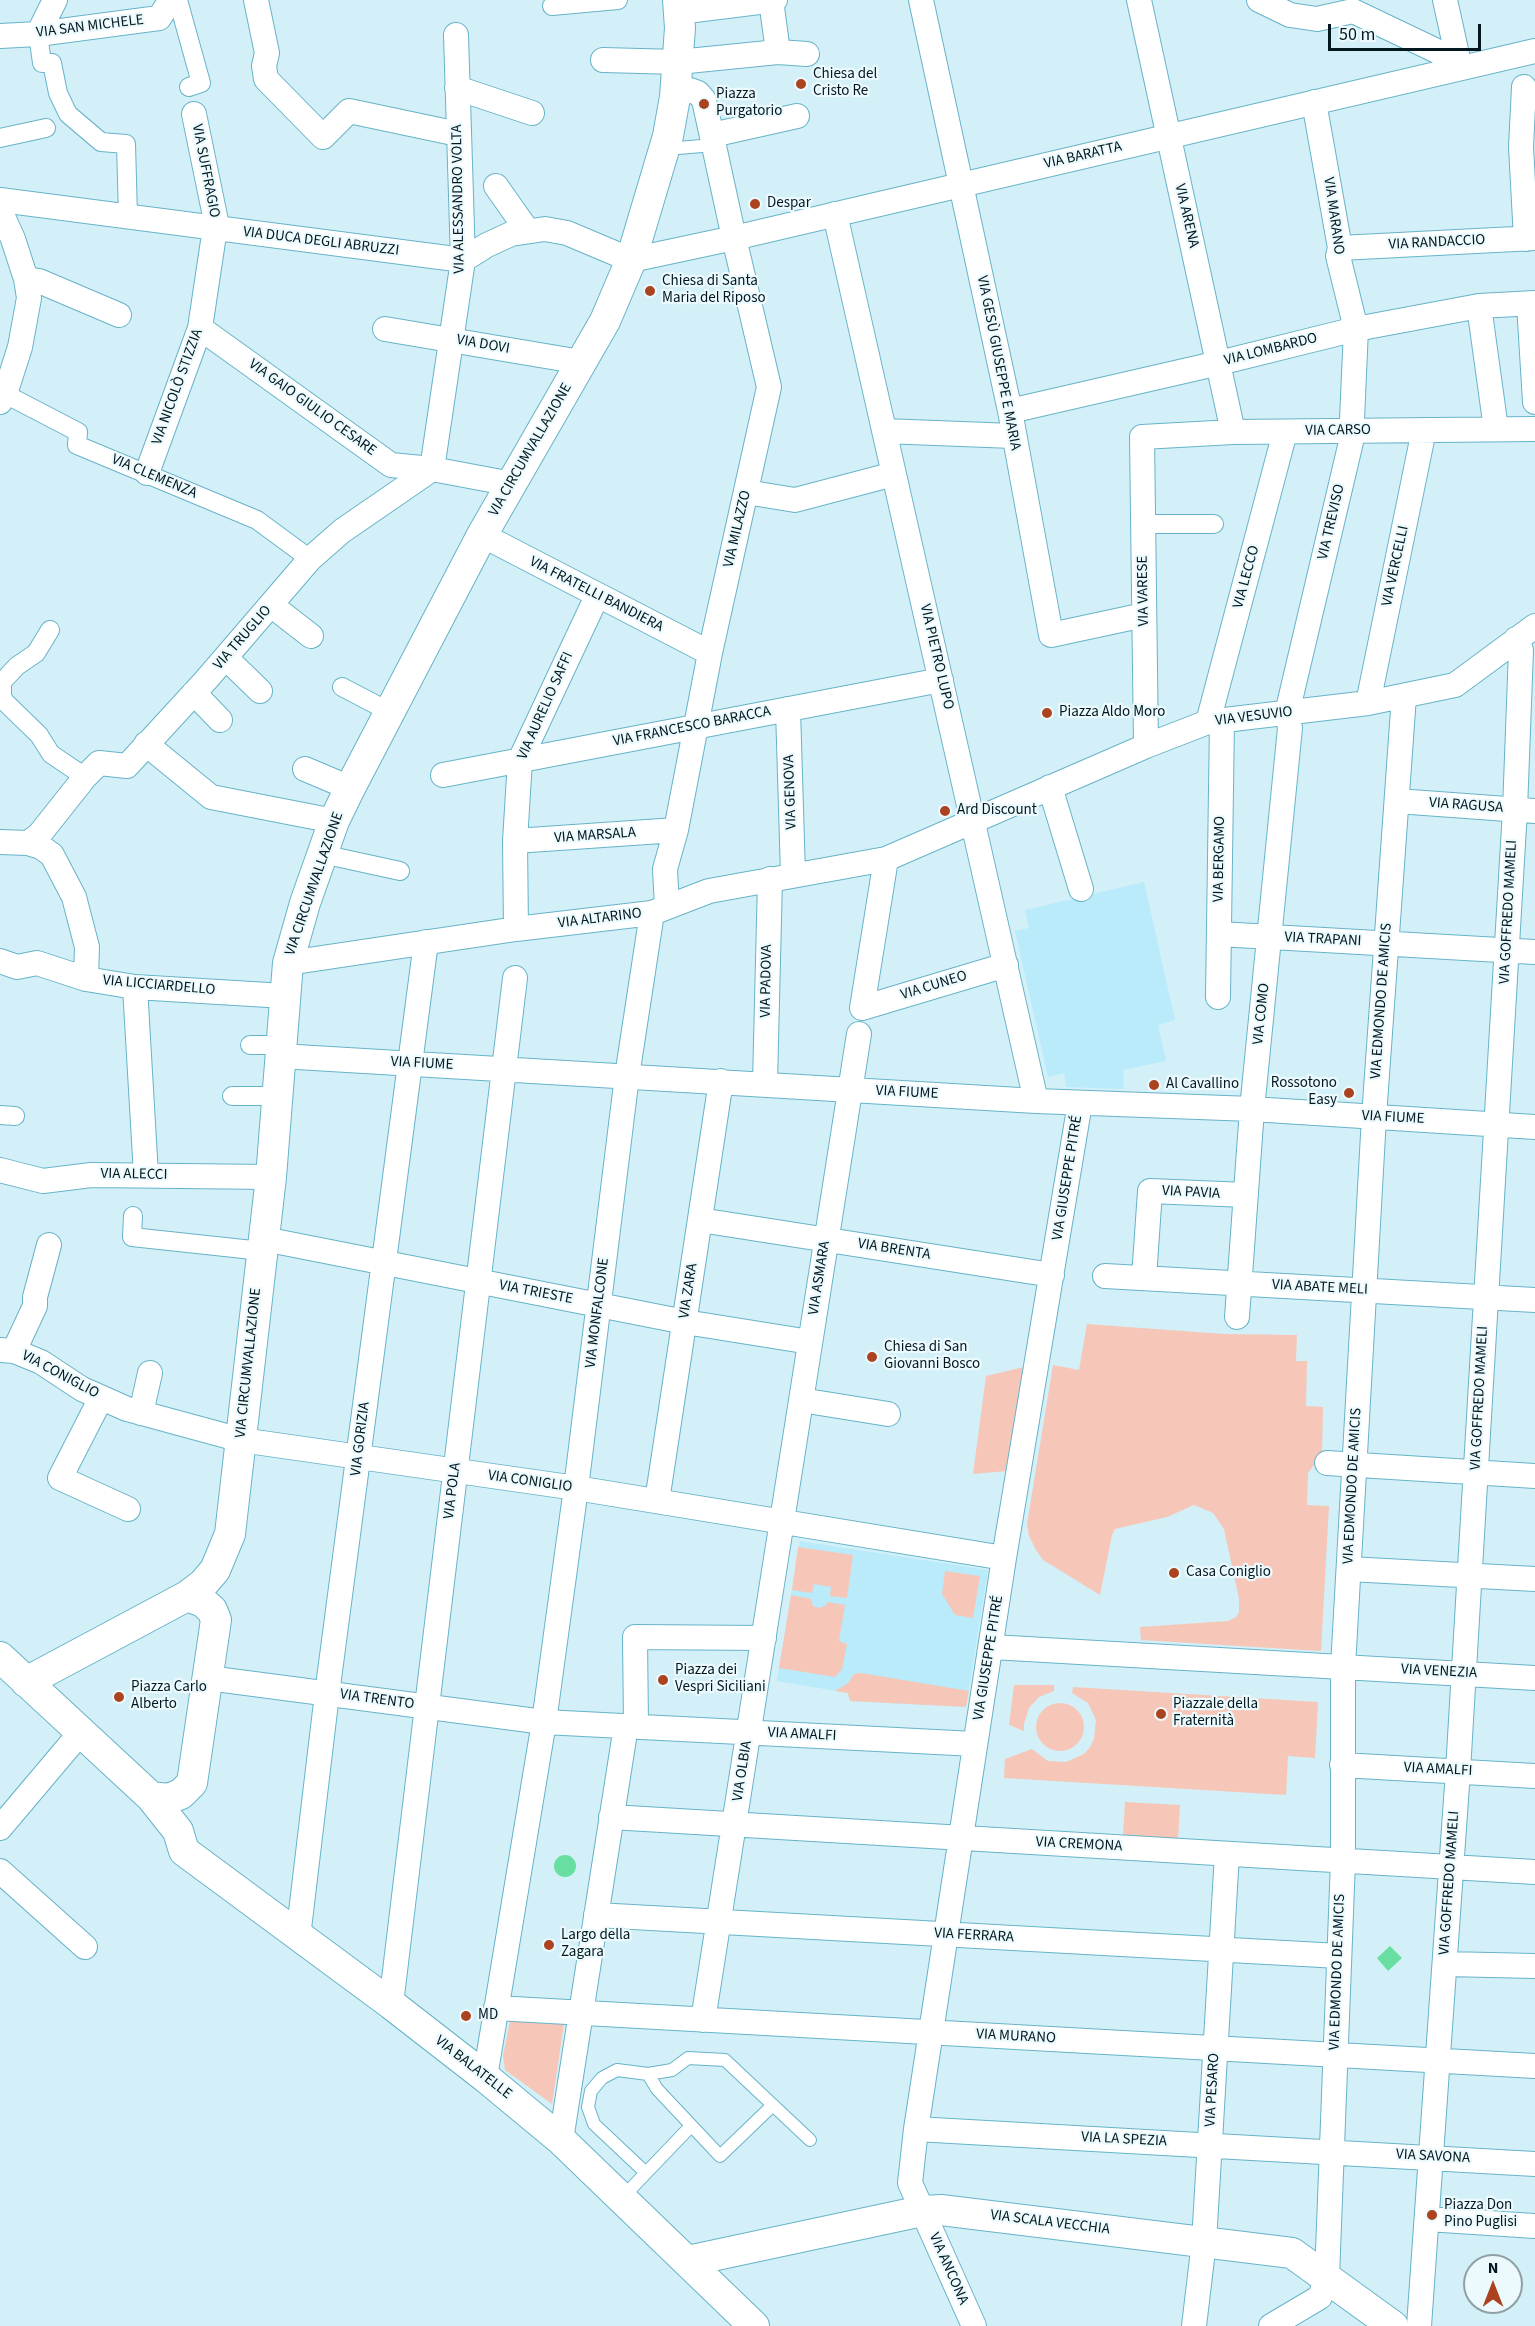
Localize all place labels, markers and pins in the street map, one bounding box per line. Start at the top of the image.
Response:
place label: Chiesa del Cristo Re [813,66,877,101]
marker: Chiesa del Cristo Re [794,77,808,91]
place label: Piazza Purgatorio [716,86,782,121]
marker: Piazza Purgatorio [697,97,711,111]
place label: Despar [767,195,811,213]
marker: Despar [748,197,762,211]
place label: Chiesa di Santa Maria del Riposo [662,273,766,308]
marker: Chiesa di Santa Maria del Riposo [643,284,657,298]
place label: Piazza Aldo Moro [1059,704,1165,722]
marker: Piazza Aldo Moro [1040,706,1054,720]
place label: Ard Discount [957,802,1037,820]
marker: Ard Discount [938,804,952,818]
place label: Rossotono Easy [1271,1075,1337,1110]
place label: Al Cavallino [1166,1076,1239,1094]
marker: Al Cavallino [1147,1078,1161,1092]
marker: Rossotono Easy [1342,1086,1356,1100]
place label: Chiesa di San Giovanni Bosco [884,1339,980,1374]
marker: Chiesa di San Giovanni Bosco [865,1350,879,1364]
place label: Casa Coniglio [1186,1564,1271,1582]
marker: Casa Coniglio [1167,1566,1181,1580]
place label: Piazza dei Vespri Siciliani [675,1662,766,1697]
marker: Piazza dei Vespri Siciliani [656,1673,670,1687]
place label: Piazza Carlo Alberto [131,1679,207,1714]
marker: Piazza Carlo Alberto [112,1690,126,1704]
place label: Piazzale della Fraternità [1173,1696,1258,1731]
marker: Piazzale della Fraternità [1154,1707,1168,1721]
place label: Largo della Zagara [561,1927,630,1962]
marker: Largo della Zagara [542,1938,556,1952]
place label: MD [478,2007,498,2025]
marker: MD [459,2009,473,2023]
place label: Piazza Don Pino Puglisi [1444,2197,1517,2232]
marker: Piazza Don Pino Puglisi [1425,2208,1439,2222]

